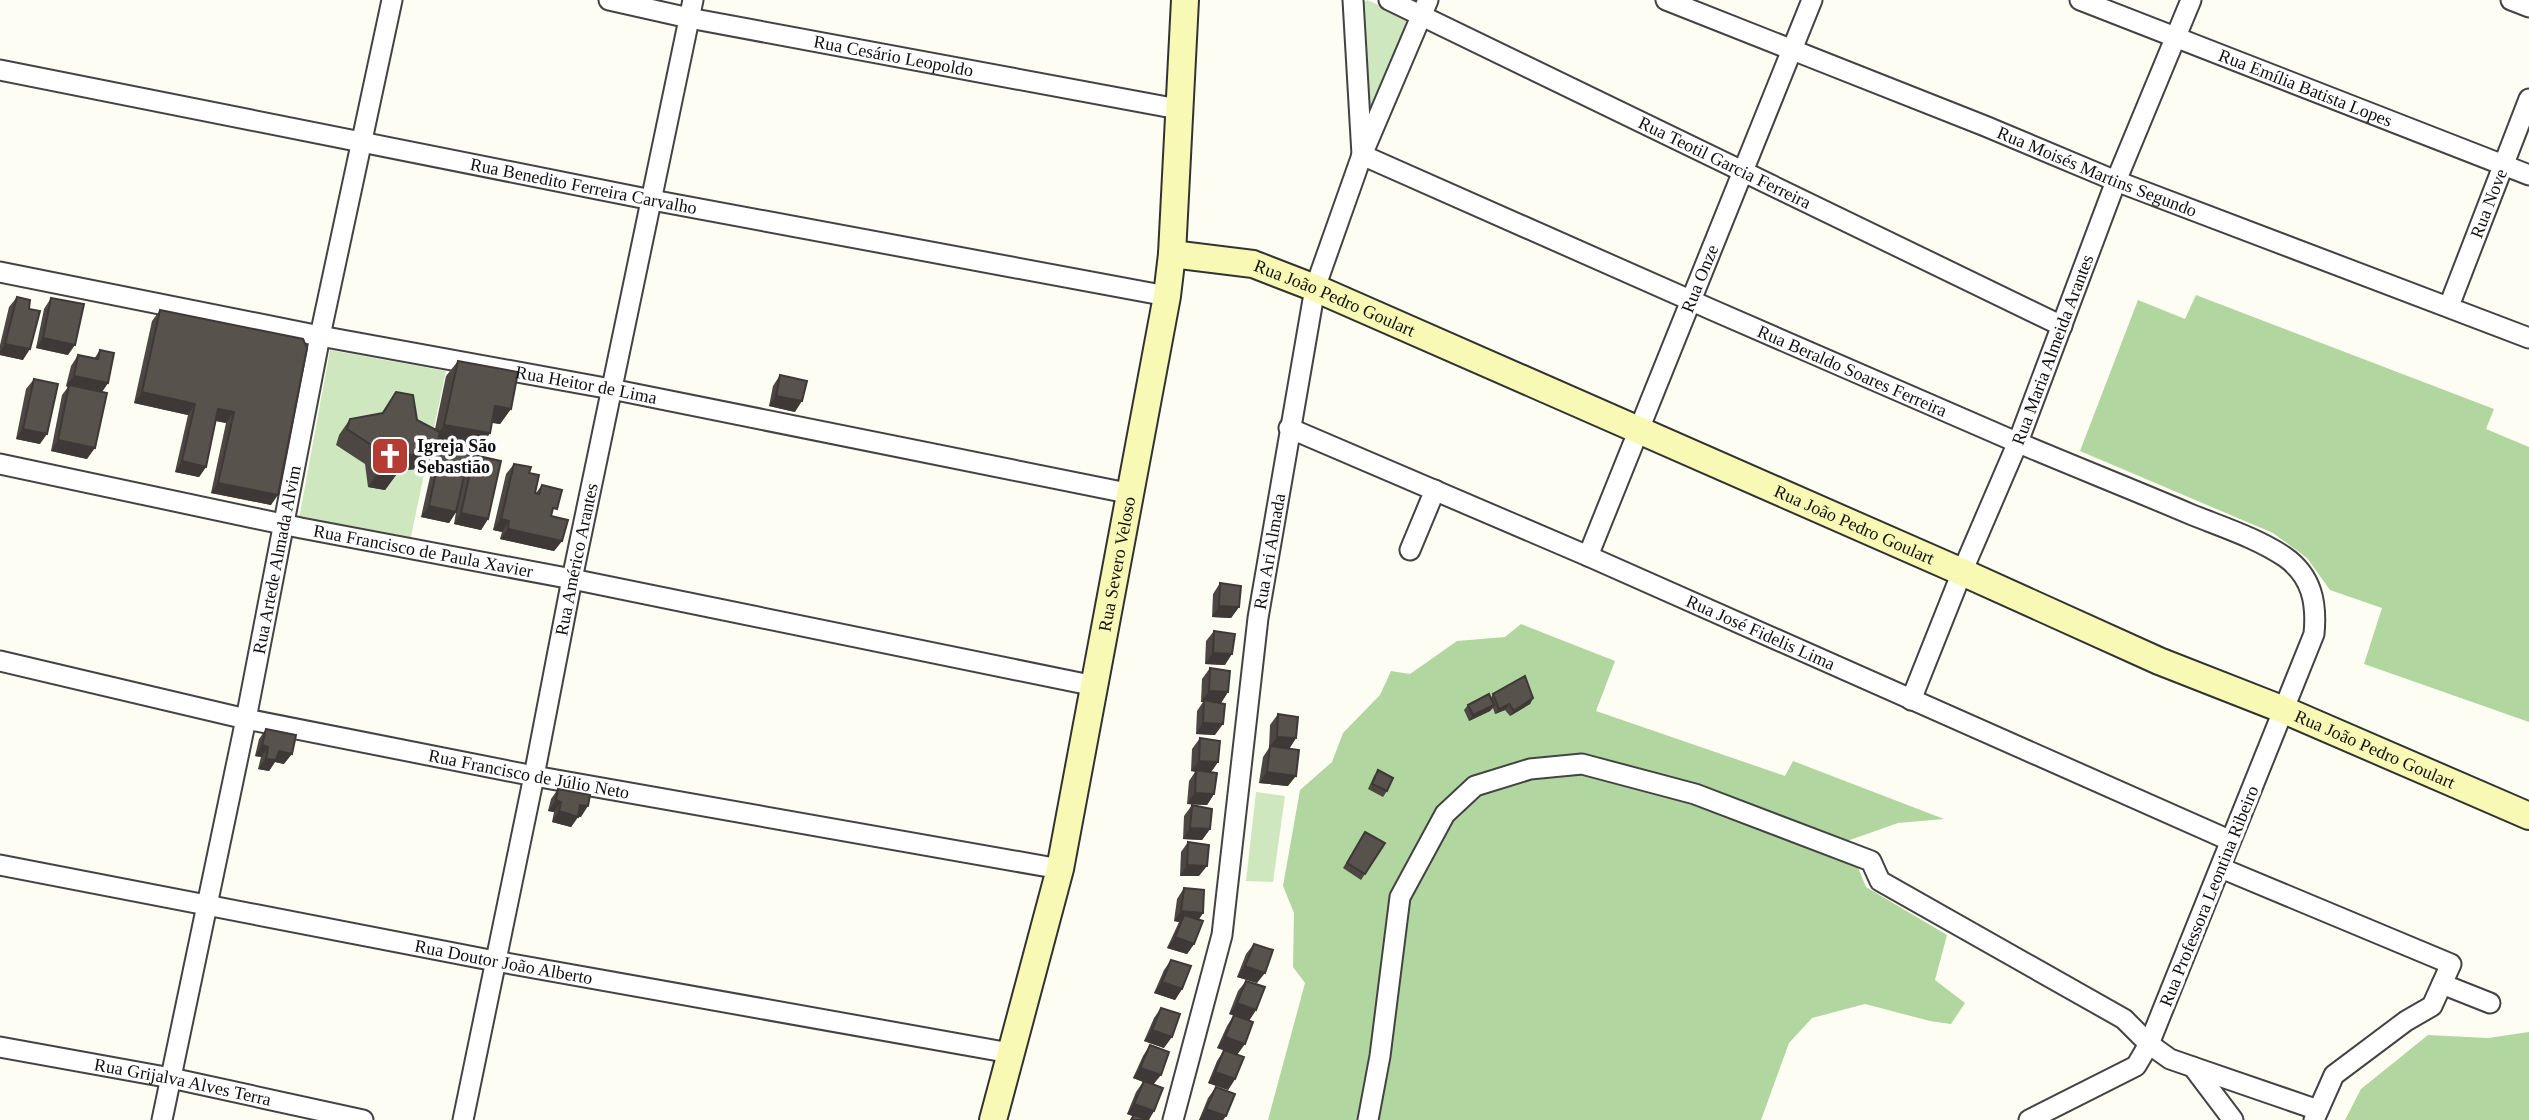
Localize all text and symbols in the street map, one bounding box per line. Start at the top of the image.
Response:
street label: Rua Cesário Leopoldo [812,31,975,81]
street label: Rua Emília Batista Lopes [2216,45,2395,131]
street label: Rua Teotil Garcia Ferreira [1635,112,1814,213]
street label: Rua Moisés Martins Segundo [1994,122,2200,221]
street label: Rua Benedito Ferreira Carvalho [468,154,699,218]
street label: Rua Nove [2466,166,2511,241]
street label: Rua Onze [1677,242,1722,316]
street label: Rua Maria Almeida Arantes [2008,252,2097,448]
street label: Rua João Pedro Goulart [1251,255,1418,341]
street label: Rua Beraldo Soares Ferreira [1754,321,1950,421]
street label: Rua Heitor de Lima [514,362,659,408]
church icon: Igreja São Sebastião [369,435,411,477]
place label: Igreja São Sebastião [417,436,496,477]
street label: Rua Artede Almada Alvim [249,464,305,656]
street label: Rua Américo Arantes [551,481,602,637]
street label: Rua João Pedro Goulart [1771,481,1937,569]
street label: Rua Ari Almada [1250,492,1289,611]
street label: Rua Severo Veloso [1095,495,1139,633]
street label: Rua Francisco de Paula Xavier [312,521,535,581]
street label: Rua José Fidelis Lima [1683,591,1838,674]
street label: Rua João Pedro Goulart [2292,706,2458,793]
street label: Rua Francisco de Júlio Neto [427,745,631,803]
street label: Rua Professora Leontina Ribeiro [2155,783,2263,1009]
street label: Rua Doutor João Alberto [413,936,594,988]
street label: Rua Grijalva Alves Terra [93,1054,273,1110]

